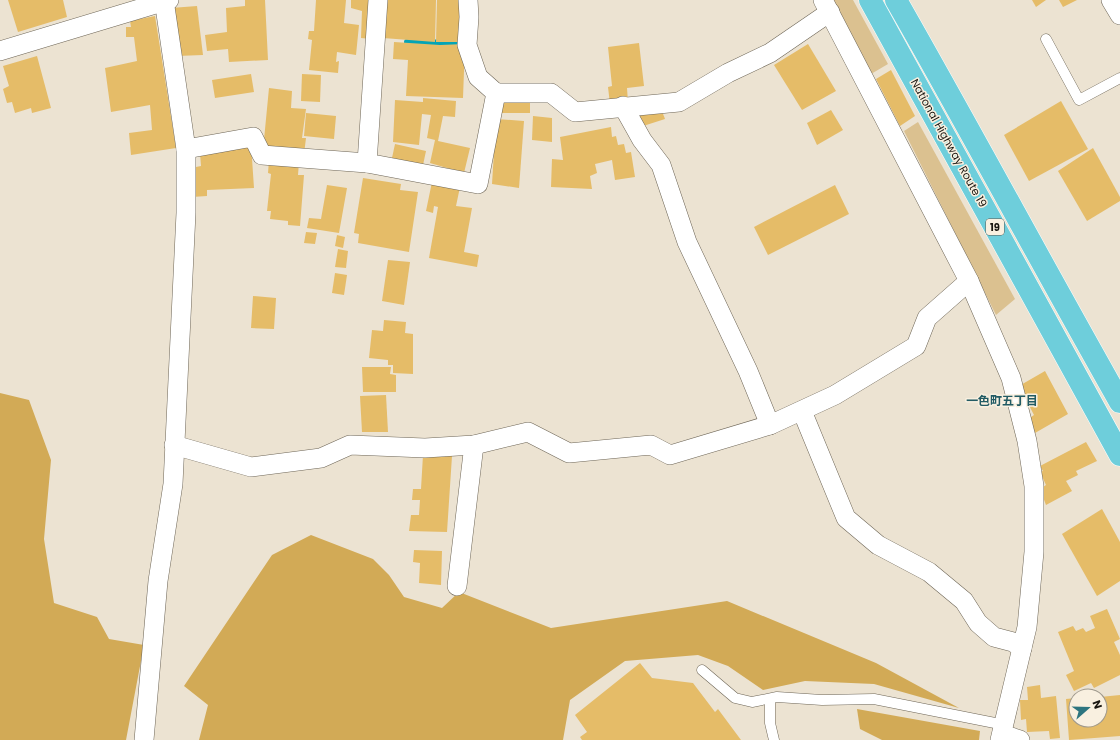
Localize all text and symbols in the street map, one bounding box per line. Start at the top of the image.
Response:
street label: National Highway Route 19 [907,76,991,210]
road number: 19 [986,219,1004,235]
district label: 一色町五丁目 [966,392,1038,409]
north arrow [1068,688,1108,728]
text: N [1088,698,1106,711]

